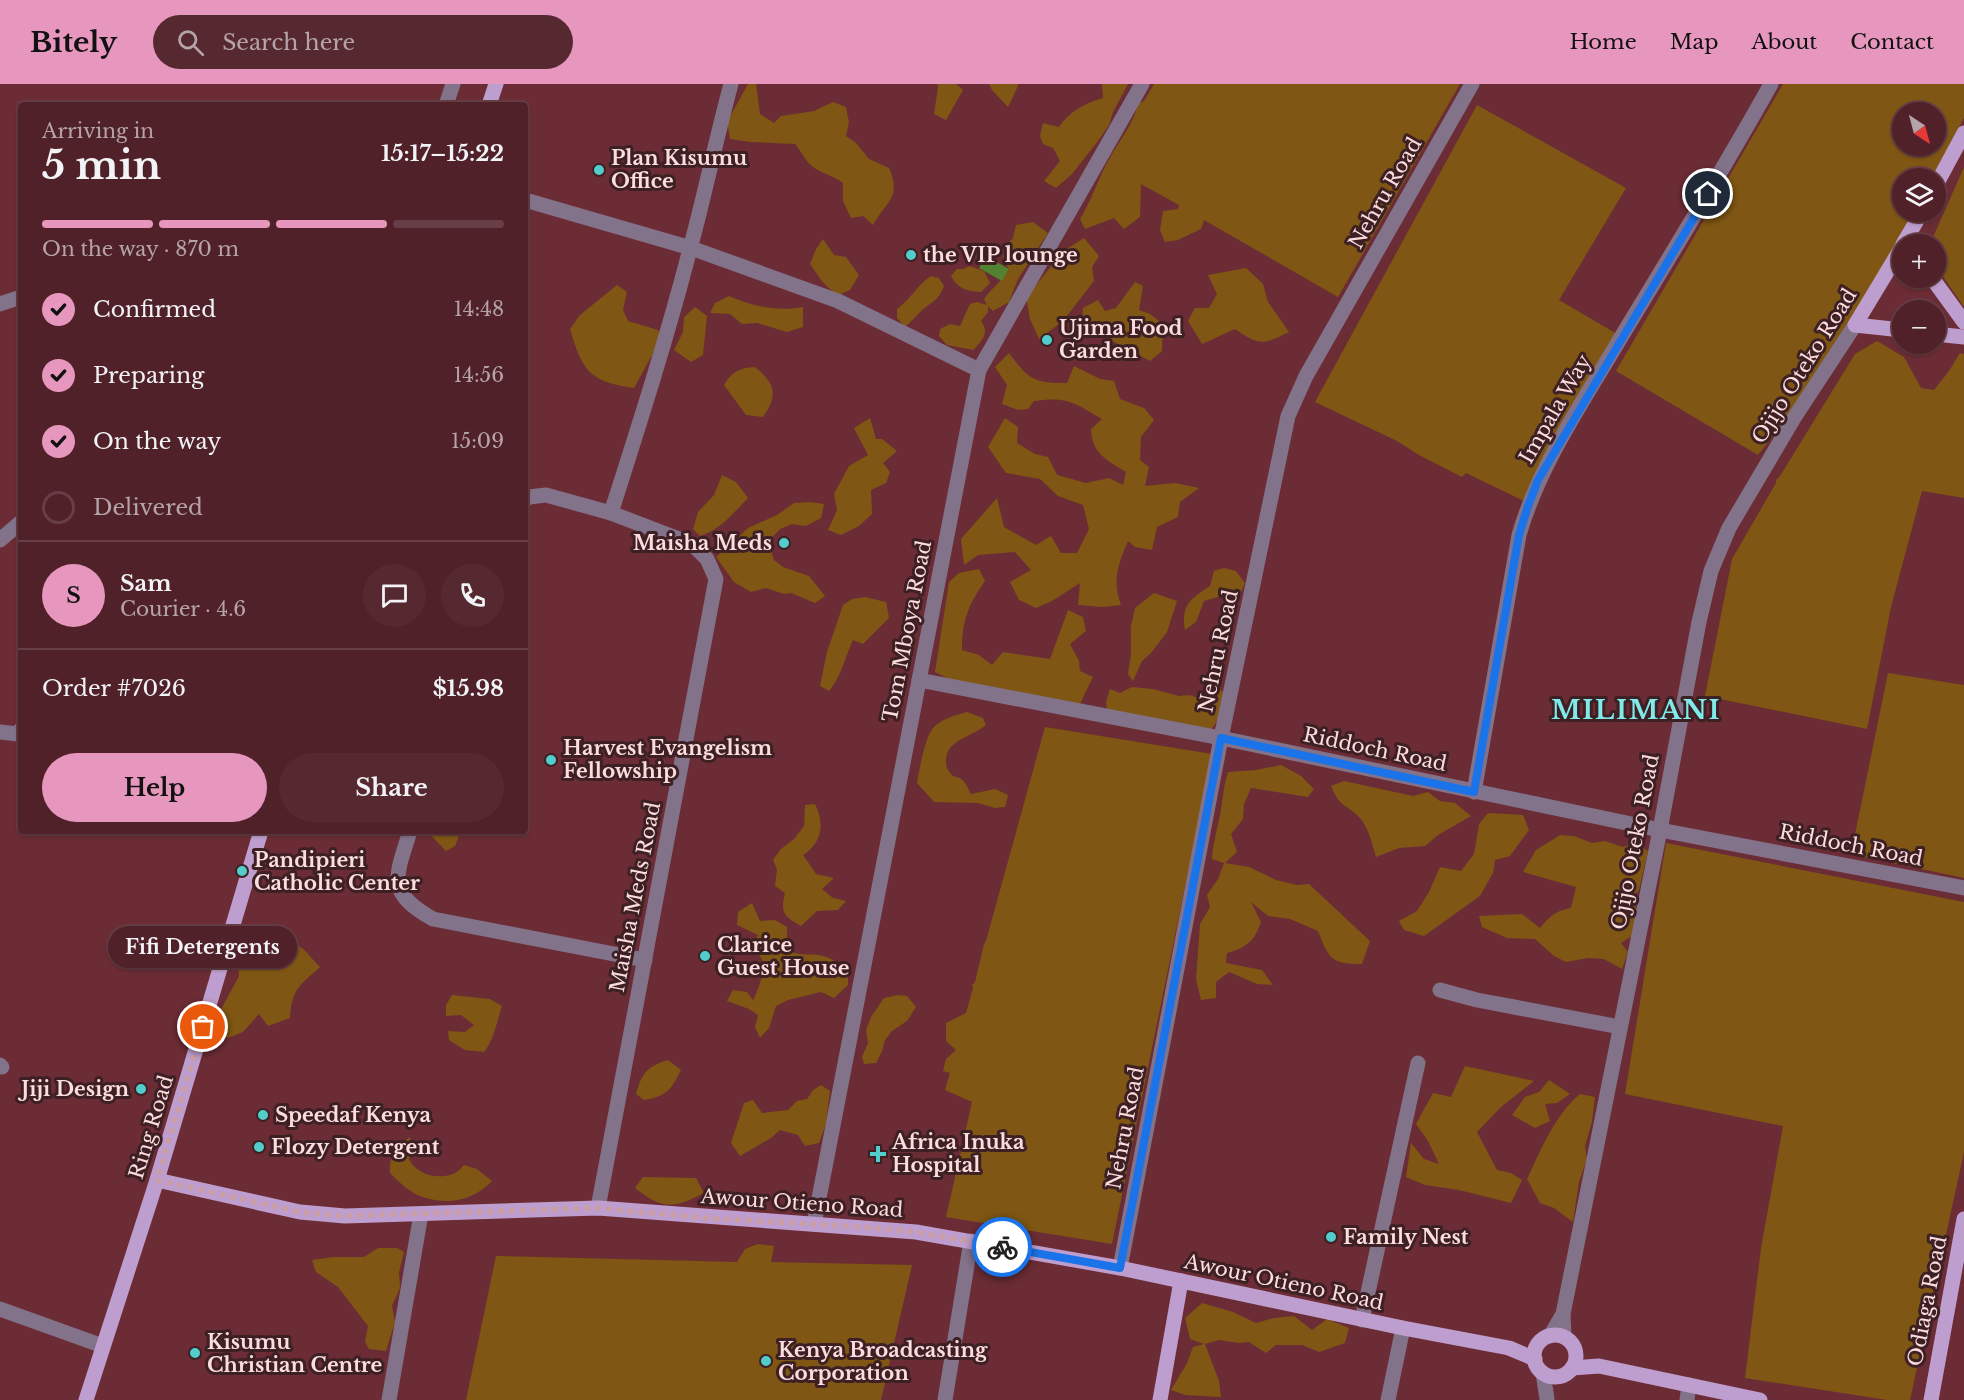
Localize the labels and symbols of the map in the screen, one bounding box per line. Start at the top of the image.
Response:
north arrow [1892,102,1946,156]
street label: Nehru Road [1343,133,1427,253]
place label: Plan Kisumu Office [611,146,747,193]
marker: Plan Kisumu Office [592,163,606,177]
pin [1682,168,1733,219]
place label: the VIP lounge [923,243,1078,267]
marker: the VIP lounge [904,248,918,262]
street label: Ojijo Oteko Road [1747,284,1861,448]
place label: Ujima Food Garden [1059,316,1183,363]
marker: Ujima Food Garden [1040,333,1054,347]
street label: Impala Way [1514,350,1596,468]
place label: Maisha Meds [633,531,772,555]
marker: Maisha Meds [777,536,791,550]
street label: Tom Mboya Road [878,538,936,724]
street label: Nehru Road [1193,588,1243,714]
district label: MILIMANI [1551,694,1721,726]
street label: Riddoch Road [1301,722,1449,776]
place label: Harvest Evangelism Fellowship [563,736,772,783]
street label: Ojijo Oteko Road [1606,752,1664,932]
marker: Harvest Evangelism Fellowship [544,753,558,767]
street label: Maisha Meds Road [605,800,665,994]
street label: Riddoch Road [1777,819,1925,871]
place label: Pandipieri Catholic Center [254,848,420,895]
marker: Pandipieri Catholic Center [235,864,249,878]
callout: Fifi Detergents [109,925,298,967]
place label: Clarice Guest House [717,933,850,980]
marker: Clarice Guest House [698,949,712,963]
pin [177,1001,228,1052]
street label: Nehru Road [1101,1065,1149,1191]
street label: Ring Road [124,1072,178,1182]
place label: Jiji Design [17,1077,129,1101]
marker: Jiji Design [134,1082,148,1096]
place label: Speedaf Kenya [275,1103,431,1127]
marker: Speedaf Kenya [256,1108,270,1122]
place label: Africa Inuka Hospital [891,1130,1025,1177]
place label: Flozy Detergent [271,1135,440,1159]
marker: Flozy Detergent [252,1140,266,1154]
marker: Africa Inuka Hospital [869,1145,887,1163]
street label: Awour Otieno Road [699,1184,904,1222]
courier [972,1217,1032,1277]
place label: Family Nest [1343,1225,1469,1249]
marker: Family Nest [1324,1230,1338,1244]
street label: Odiaga Road [1903,1234,1951,1368]
street label: Awour Otieno Road [1181,1249,1386,1315]
place label: Kisumu Christian Centre [207,1330,382,1377]
place label: Kenya Broadcasting Corporation [778,1338,988,1385]
marker: Kisumu Christian Centre [188,1346,202,1360]
marker: Kenya Broadcasting Corporation [759,1354,773,1368]

